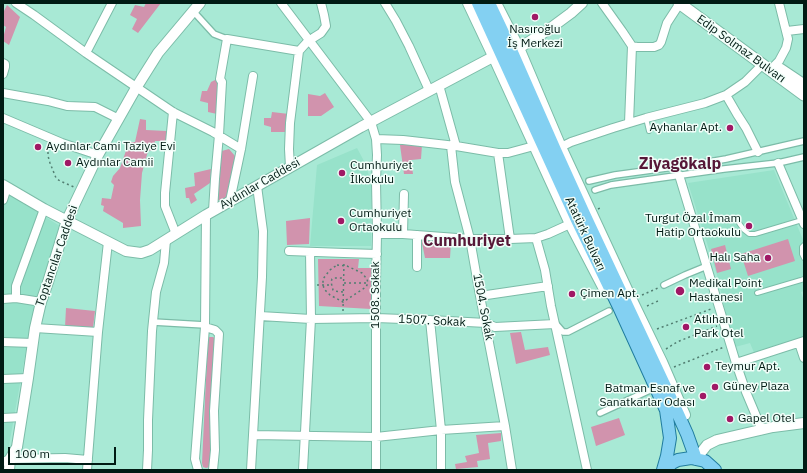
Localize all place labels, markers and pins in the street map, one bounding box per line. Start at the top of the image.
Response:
marker: Nasıroğlu İş Merkezi [530,12,540,22]
place label: Nasıroğlu İş Merkezi [507,23,563,51]
place label: Ayhanlar Apt. [649,121,722,135]
marker: Ayhanlar Apt. [725,123,735,133]
place label: Aydınlar Cami Taziye Evi [46,140,176,154]
marker: Aydınlar Cami Taziye Evi [33,142,43,152]
place label: Aydınlar Camii [76,156,153,170]
marker: Aydınlar Camii [63,158,73,168]
place label: Cumhuriyet İlkokulu [350,159,413,187]
marker: Cumhuriyet İlkokulu [337,168,347,178]
place label: Cumhuriyet Ortaokulu [349,207,412,235]
place label: Turgut Özal İmam Hatip Ortaokulu [645,212,741,240]
marker: Cumhuriyet Ortaokulu [336,216,346,226]
marker: Turgut Özal İmam Hatip Ortaokulu [744,221,754,231]
place label: Halı Saha [709,251,760,265]
marker: Halı Saha [763,253,773,263]
place label: Medikal Point Hastanesi [689,277,762,305]
marker: Medikal Point Hastanesi [674,285,686,297]
place label: Çimen Apt. [580,287,639,301]
marker: Çimen Apt. [567,289,577,299]
place label: Atlıhan Park Otel [694,313,744,341]
marker: Atlıhan Park Otel [681,322,691,332]
place label: Teymur Apt. [715,360,780,374]
marker: Teymur Apt. [702,362,712,372]
place label: Güney Plaza [723,380,789,394]
place label: Batman Esnaf ve Sanatkarlar Odası [599,382,695,410]
marker: Güney Plaza [710,382,720,392]
marker: Batman Esnaf ve Sanatkarlar Odası [698,391,708,401]
place label: Gapel Otel [738,412,795,426]
marker: Gapel Otel [725,414,735,424]

